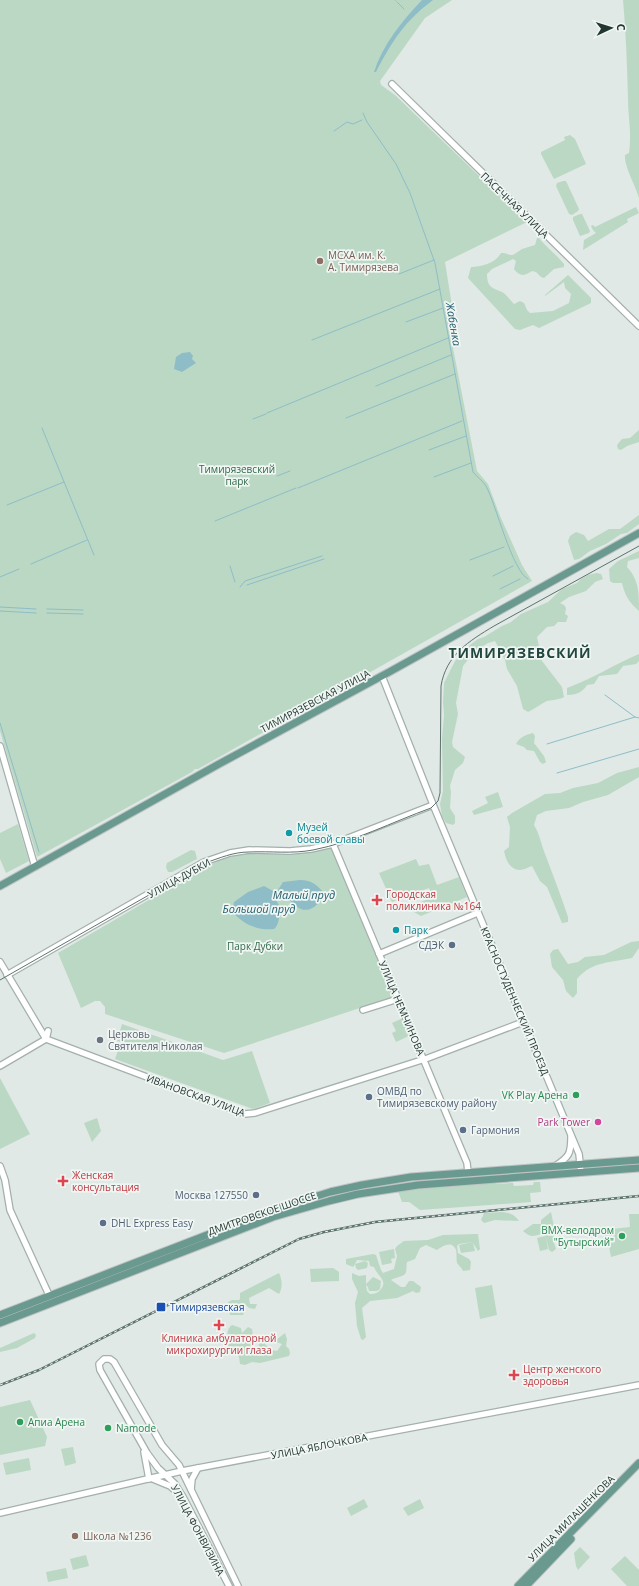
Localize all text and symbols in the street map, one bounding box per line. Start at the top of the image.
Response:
north arrow [591,8,631,48]
text: С [614,23,629,31]
street label: ПАСЕЧНАЯ УЛИЦА [478,169,553,242]
place label: МСХА им. К. А. Тимирязева [328,248,399,274]
marker: МСХА им. К. А. Тимирязева [315,256,325,266]
water label: Жабенка [443,300,465,347]
park label: Тимирязевский парк [199,462,275,488]
district label: ТИМИРЯЗЕВСКИЙ [448,643,592,662]
street label: ТИМИРЯЗЕВСКАЯ УЛИЦА [258,666,373,736]
place label: Музей боевой славы [297,820,365,846]
marker: Музей боевой славы [284,828,294,838]
street label: УЛИЦА ДУБКИ [145,855,213,901]
water label: Малый пруд [273,887,335,902]
place label: Городская поликлиника №164 [386,887,481,913]
marker: Городская поликлиника №164 [371,894,383,906]
water label: Большой пруд [223,901,295,916]
place label: Парк [404,923,429,937]
marker: Парк [391,925,401,935]
street label: КРАСНОСТУДЕНЧЕСКИЙ ПРОЕЗД [477,925,553,1077]
place label: СДЭК [418,938,445,952]
park label: Парк Дубки [227,939,283,953]
marker: СДЭК [447,940,457,950]
street label: УЛИЦА НЕМЧИНОВА [376,959,429,1058]
place label: Церковь Святителя Николая [108,1027,203,1053]
marker: Церковь Святителя Николая [95,1035,105,1045]
street label: ИВАНОВСКАЯ УЛИЦА [145,1071,248,1120]
place label: ОМВД по Тимирязевскому району [377,1084,498,1110]
place label: VK Play Арена [502,1088,568,1102]
marker: VK Play Арена [571,1090,581,1100]
marker: ОМВД по Тимирязевскому району [364,1092,374,1102]
place label: Park Tower [538,1115,590,1129]
marker: Park Tower [593,1117,603,1127]
place label: Гармония [471,1123,519,1137]
marker: Гармония [458,1125,468,1135]
place label: Женская консультация [72,1168,139,1194]
marker: Женская консультация [57,1175,69,1187]
place label: Москва 127550 [175,1188,248,1202]
street label: ДМИТРОВСКОЕ ШОССЕ [206,1188,318,1238]
marker: Москва 127550 [251,1190,261,1200]
place label: DHL Express Easy [111,1216,194,1230]
marker: DHL Express Easy [98,1218,108,1228]
place label: BMX-велодром "Бутырский" [541,1223,614,1249]
marker: BMX-велодром "Бутырский" [617,1231,627,1241]
place label: Тимирязевская [170,1300,244,1314]
marker: Тимирязевская [155,1301,167,1313]
marker: Клиника амбулаторной микрохирургии глаза [213,1319,225,1331]
place label: Клиника амбулаторной микрохирургии глаза [162,1331,276,1357]
place label: Центр женского здоровья [523,1362,601,1388]
marker: Центр женского здоровья [508,1369,520,1381]
place label: Апиа Арена [28,1415,85,1429]
marker: Апиа Арена [15,1417,25,1427]
place label: Namode [116,1421,156,1435]
marker: Namode [103,1423,113,1433]
street label: УЛИЦА ЯБЛОЧКОВА [270,1430,369,1462]
street label: УЛИЦА МИЛАШЕНКОВА [525,1471,618,1564]
street label: УЛИЦА ФОНВИЗИНА [168,1482,228,1579]
place label: Школа №1236 [83,1529,152,1543]
marker: Школа №1236 [70,1531,80,1541]

